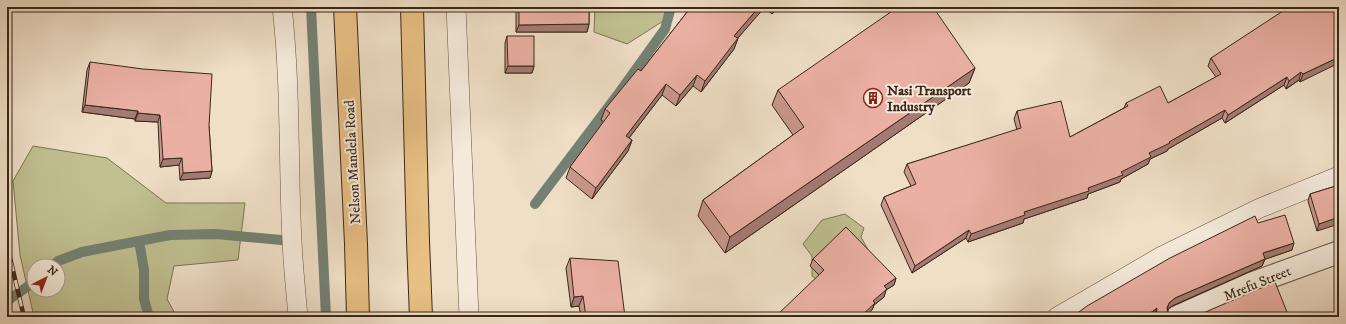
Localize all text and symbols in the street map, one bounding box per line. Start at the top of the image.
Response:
place label: Nasi Transport Industry [887,82,972,116]
building icon: Nasi Transport Industry [862,87,884,109]
street label: Nelson Mandela Road [341,100,365,224]
north arrow [26,258,66,298]
street label: Mrefu Street [1221,262,1294,306]
text: N [44,263,60,280]

